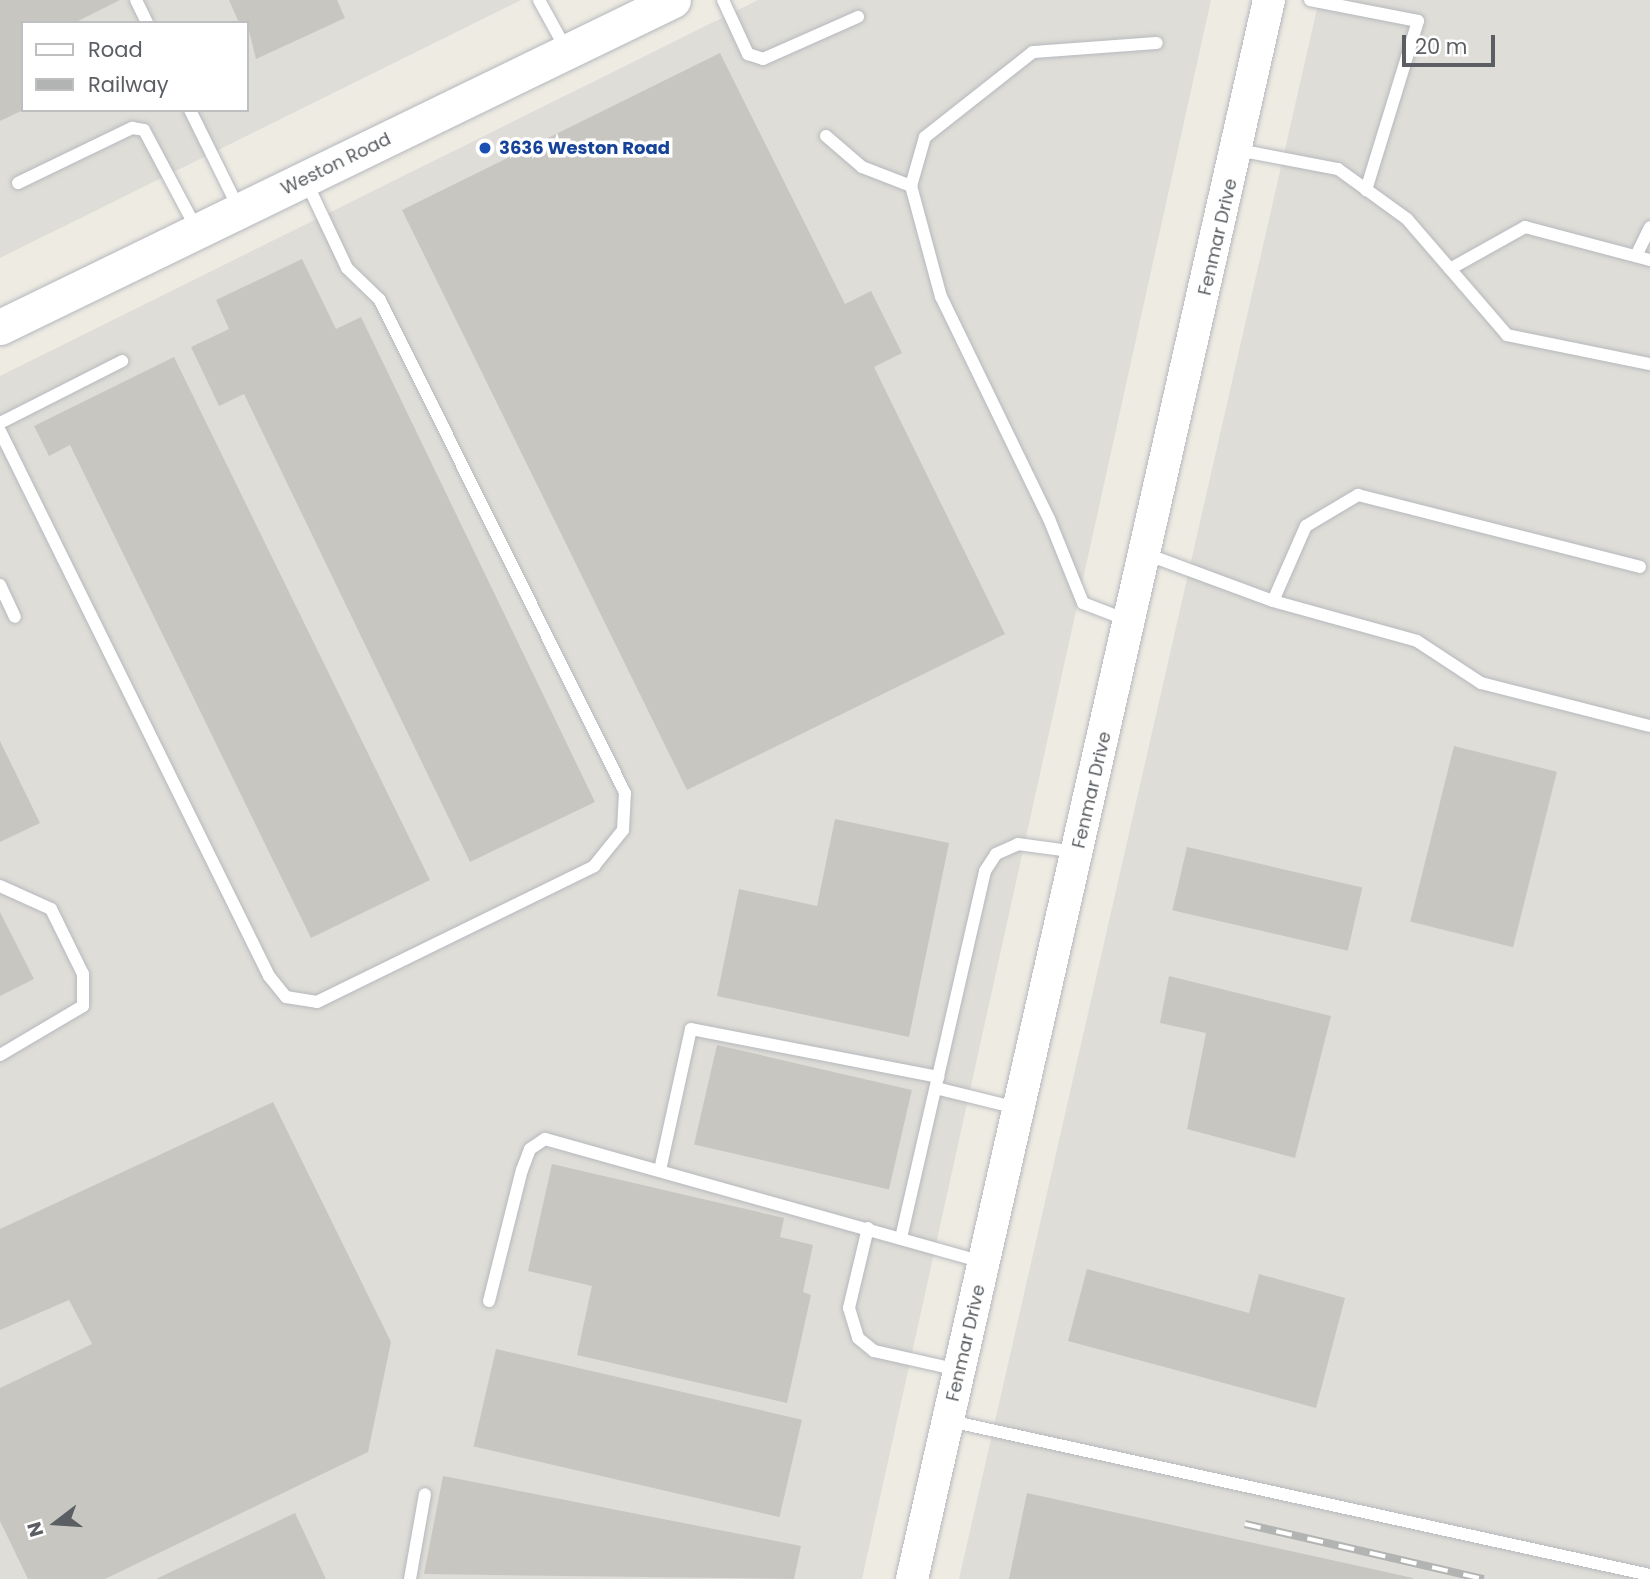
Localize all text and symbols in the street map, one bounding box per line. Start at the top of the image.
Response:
legend [21,21,248,112]
scale bar [1405,21,1498,65]
text: 20 m [1415,32,1468,61]
text: Road [88,35,143,64]
text: Railway [88,70,169,99]
street label: Weston Road [278,128,394,200]
place label: 3636 Weston Road [499,137,670,159]
marker: 3636 Weston Road [477,140,493,156]
street label: Fenmar Drive [1194,177,1242,297]
street label: Fenmar Drive [1068,730,1116,850]
street label: Fenmar Drive [942,1283,990,1403]
north arrow [21,1488,91,1558]
text: N [20,1519,50,1540]

